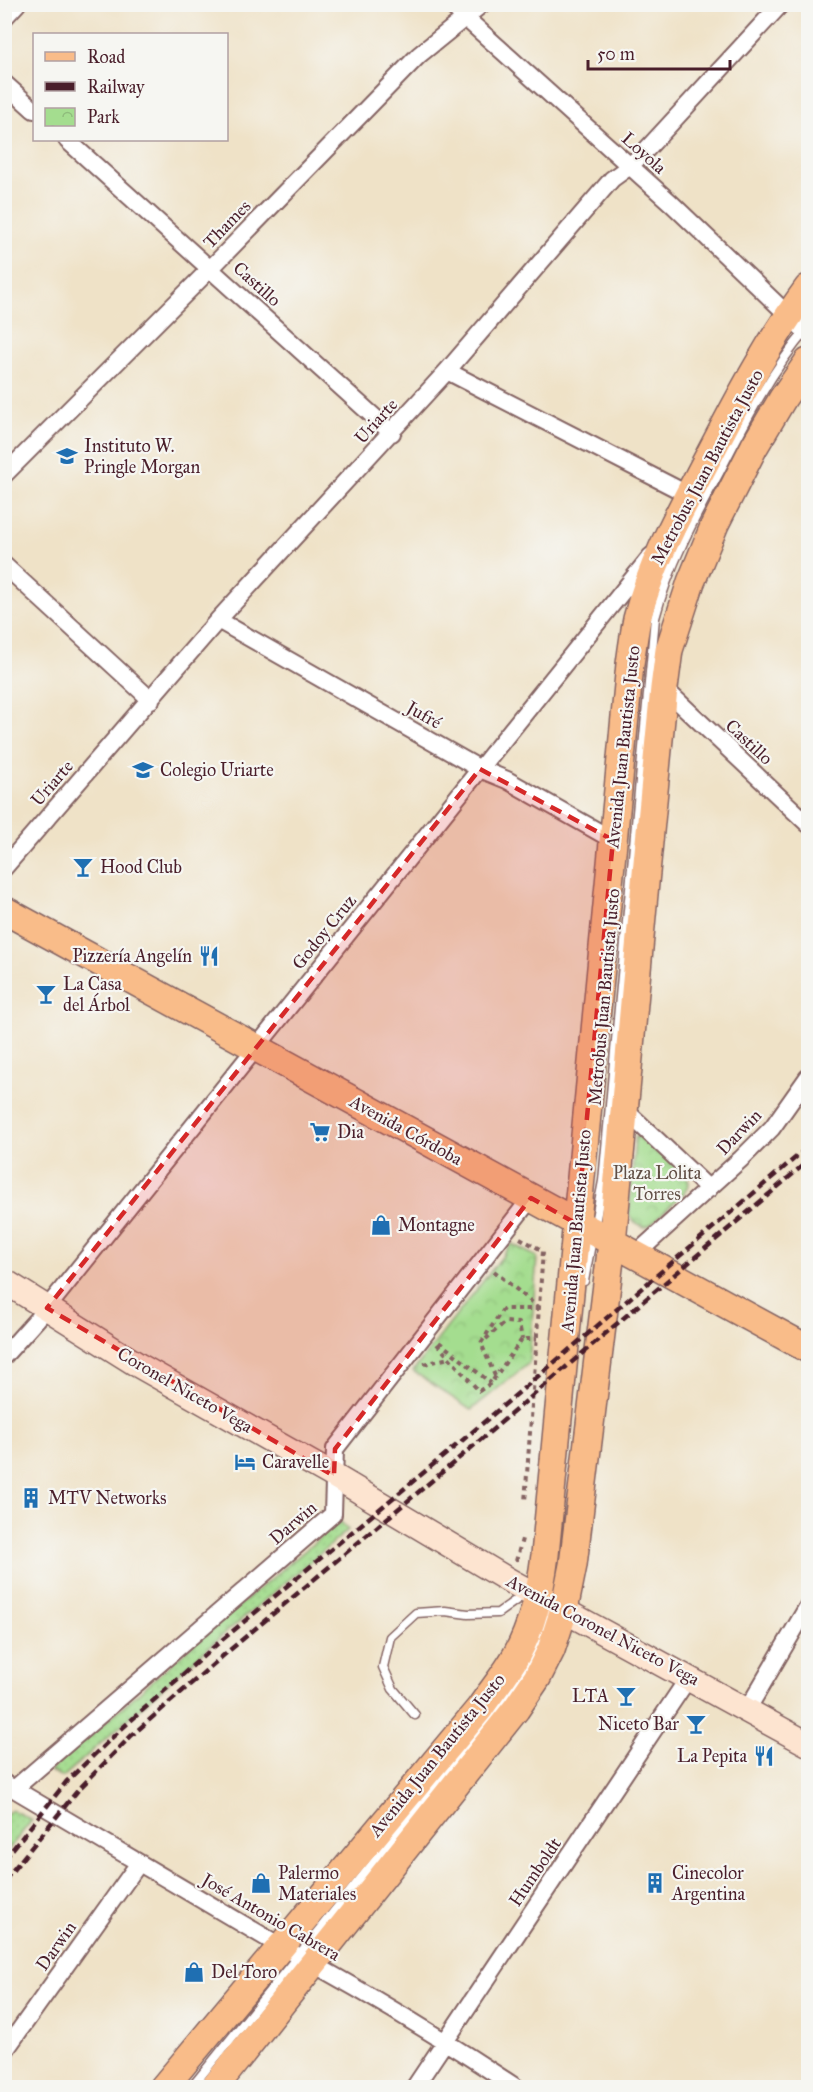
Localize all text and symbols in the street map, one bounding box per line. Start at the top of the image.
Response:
legend [33,33,228,141]
scale bar [588,33,730,71]
text: 50 m [597,43,635,65]
text: Road [87,46,125,68]
text: Railway [87,76,145,98]
text: Park [87,106,120,128]
street label: Loyola [617,127,671,179]
street label: Thames [199,195,255,253]
street label: Castillo [229,257,285,311]
street label: Metrobus Juan Bautista Justo [646,366,769,569]
street label: Uriarte [350,394,402,448]
place label: Instituto W. Pringle Morgan [84,435,200,479]
school or university icon: Instituto W. Pringle Morgan [55,444,79,468]
street label: Avenida Juan Bautista Justo [601,645,646,850]
street label: Jufré [400,695,446,735]
street label: Castillo [721,715,777,769]
street label: Uriarte [26,756,78,810]
school or university icon: Colegio Uriarte [131,758,155,782]
place label: Colegio Uriarte [160,759,274,782]
bar icon: Hood Club [71,855,95,879]
place label: Hood Club [100,856,182,878]
street label: Metrobus Juan Bautista Justo [584,887,625,1107]
street label: Godoy Cruz [287,890,361,974]
restaurant icon: Pizzería Angelín [197,944,221,968]
place label: Pizzería Angelín [72,945,192,968]
place label: La Casa del Árbol [63,973,130,1016]
bar icon: La Casa del Árbol [34,982,58,1006]
street label: Avenida Córdoba [345,1090,466,1170]
street label: Darwin [712,1104,766,1159]
supermarket icon: Dia [308,1120,332,1144]
place label: Dia [337,1121,364,1143]
street label: Avenida Juan Bautista Justo [556,1129,597,1334]
park label: Plaza Lolita Torres [613,1162,702,1205]
shop icon: Montagne [369,1213,393,1237]
place label: Montagne [398,1214,475,1237]
street label: Coronel Niceto Vega [113,1342,257,1439]
hotel icon: Caravelle [233,1450,257,1474]
place label: Caravelle [262,1451,329,1473]
building icon: MTV Networks [19,1486,43,1510]
place label: MTV Networks [48,1487,167,1509]
street label: Darwin [265,1496,321,1549]
street label: Avenida Coronel Niceto Vega [502,1569,703,1691]
street label: Avenida Juan Bautista Justo [364,1669,510,1842]
bar icon: LTA [614,1684,638,1708]
place label: LTA [572,1685,609,1707]
bar icon: Niceto Bar [684,1712,708,1736]
place label: Niceto Bar [598,1713,679,1735]
restaurant icon: La Pepita [752,1744,776,1768]
place label: La Pepita [677,1745,747,1767]
street label: Humboldt [504,1833,566,1911]
place label: Palermo Materiales [278,1862,356,1905]
place label: Cinecolor Argentina [671,1862,745,1906]
street label: José Antonio Cabrera [196,1867,344,1967]
shop icon: Palermo Materiales [249,1871,273,1895]
building icon: Cinecolor Argentina [643,1871,667,1895]
street label: Darwin [31,1917,81,1975]
shop icon: Del Toro [182,1960,206,1984]
place label: Del Toro [211,1961,277,1983]

